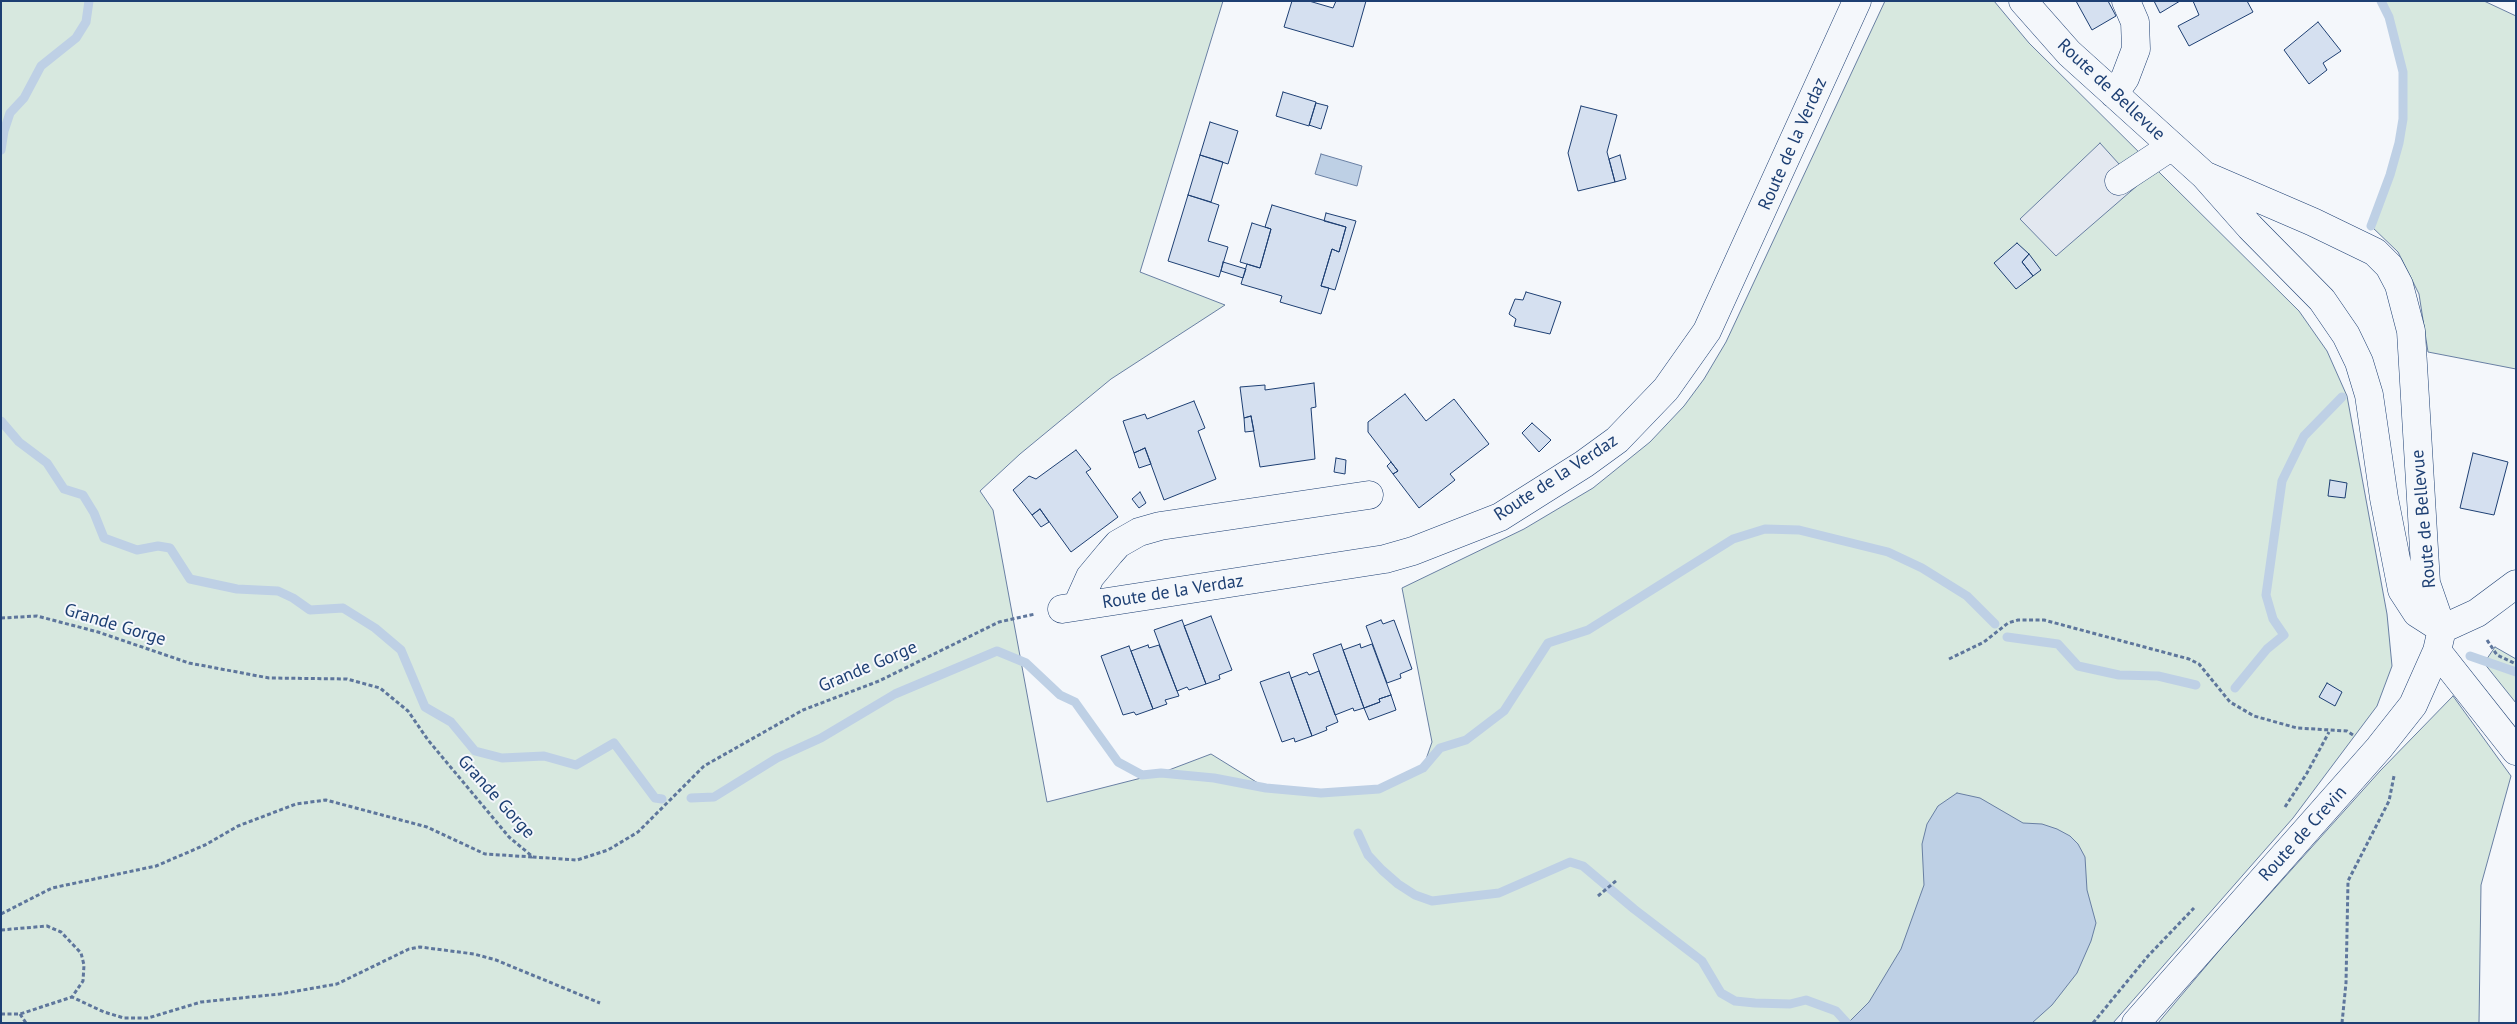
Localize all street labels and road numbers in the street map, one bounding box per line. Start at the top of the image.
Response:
street label: Route de Bellevue [2053,35,2169,145]
street label: Route de la Verdaz [1754,74,1832,214]
street label: Route de la Verdaz [1490,430,1622,526]
street label: Route de Bellevue [2407,449,2441,589]
street label: Route de la Verdaz [1101,570,1245,614]
street label: Grande Gorge [62,599,168,651]
street label: Grande Gorge [815,637,921,697]
street label: Grande Gorge [453,751,539,843]
street label: Route de Crevin [2255,782,2351,886]

